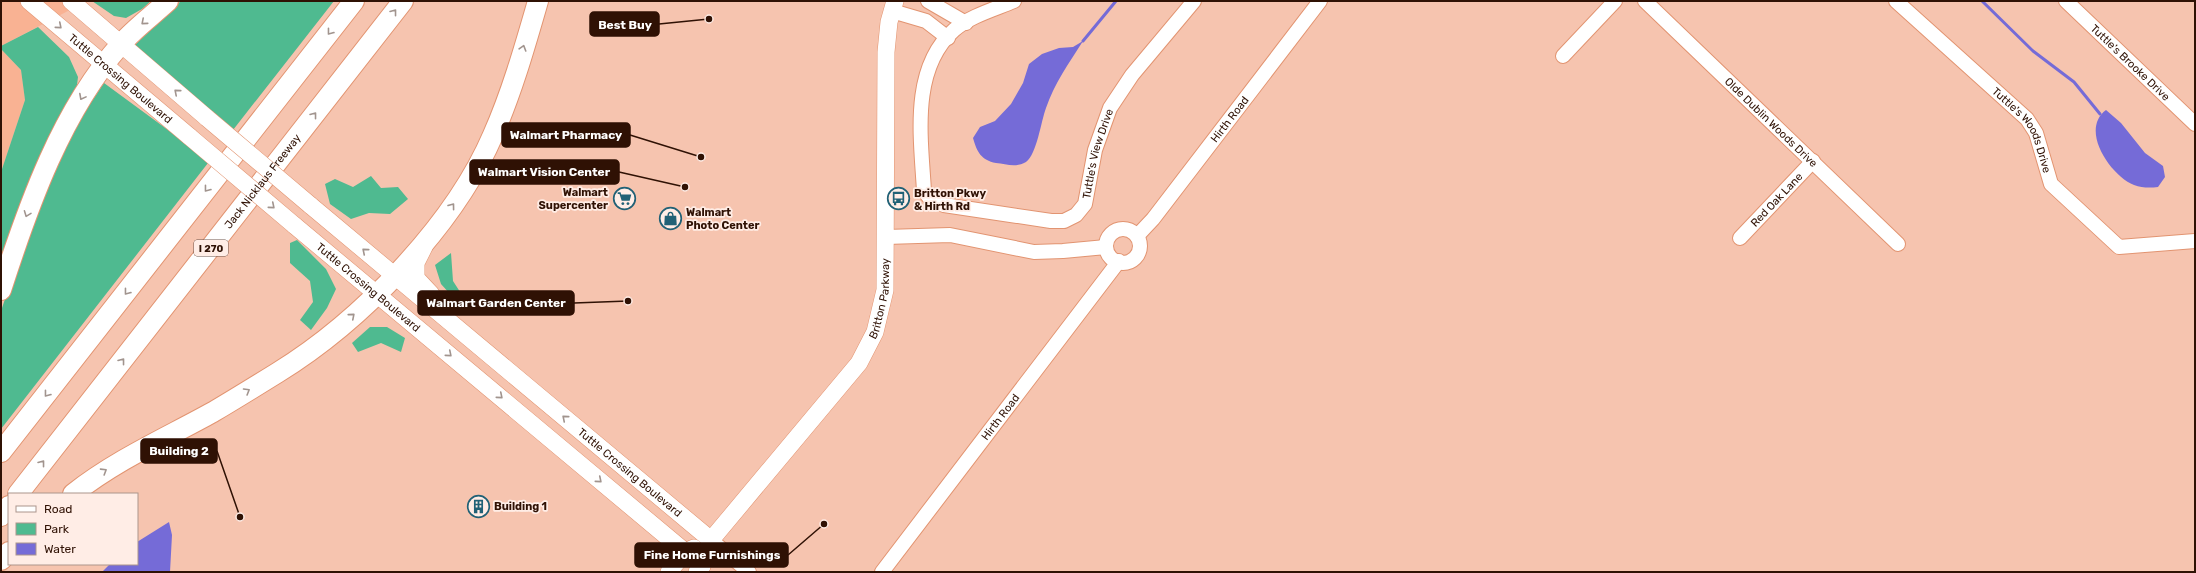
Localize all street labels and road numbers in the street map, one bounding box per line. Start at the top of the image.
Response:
street label: Tuttle's Brooke Drive [2088,22,2172,104]
street label: Tuttle Crossing Boulevard [66,31,175,126]
street label: Olde Dublin Woods Drive [1722,75,1820,170]
street label: Tuttle's Woods Drive [1989,85,2053,174]
street label: Hirth Road [1208,94,1252,145]
street label: Tuttle's View Drive [1080,107,1116,200]
street label: Jack Nicklaus Freeway [222,132,304,231]
street label: Red Oak Lane [1748,170,1805,230]
road number: I 270 [194,240,228,256]
street label: Tuttle Crossing Boulevard [314,240,423,335]
street label: Britton Parkway [866,258,892,341]
street label: Hirth Road [979,392,1022,443]
street label: Tuttle Crossing Boulevard [575,426,684,520]

